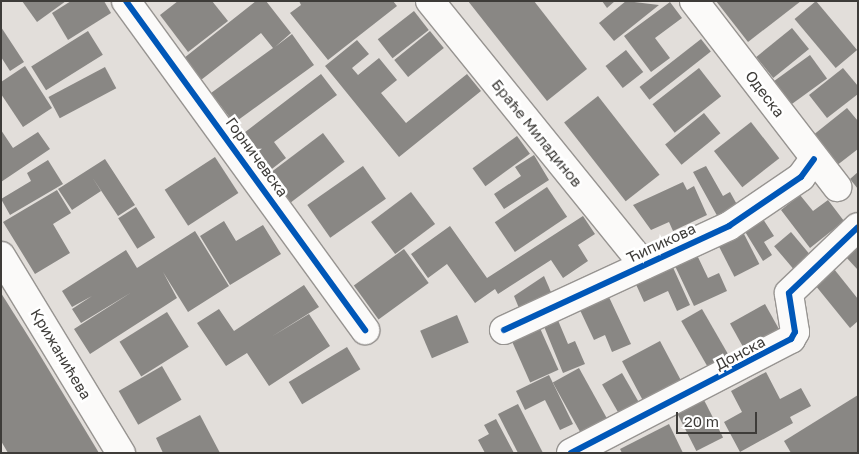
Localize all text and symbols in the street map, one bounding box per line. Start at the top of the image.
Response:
street label: Одеска [742,67,788,121]
street label: Браће Миладинов [488,75,586,191]
street label: Горничевска [222,114,292,200]
street label: Ћипикова [624,219,698,267]
street label: Крижанићева [27,305,95,403]
street label: Донска [712,332,768,374]
scale bar [679,402,760,434]
text: 20 m [684,412,719,430]

